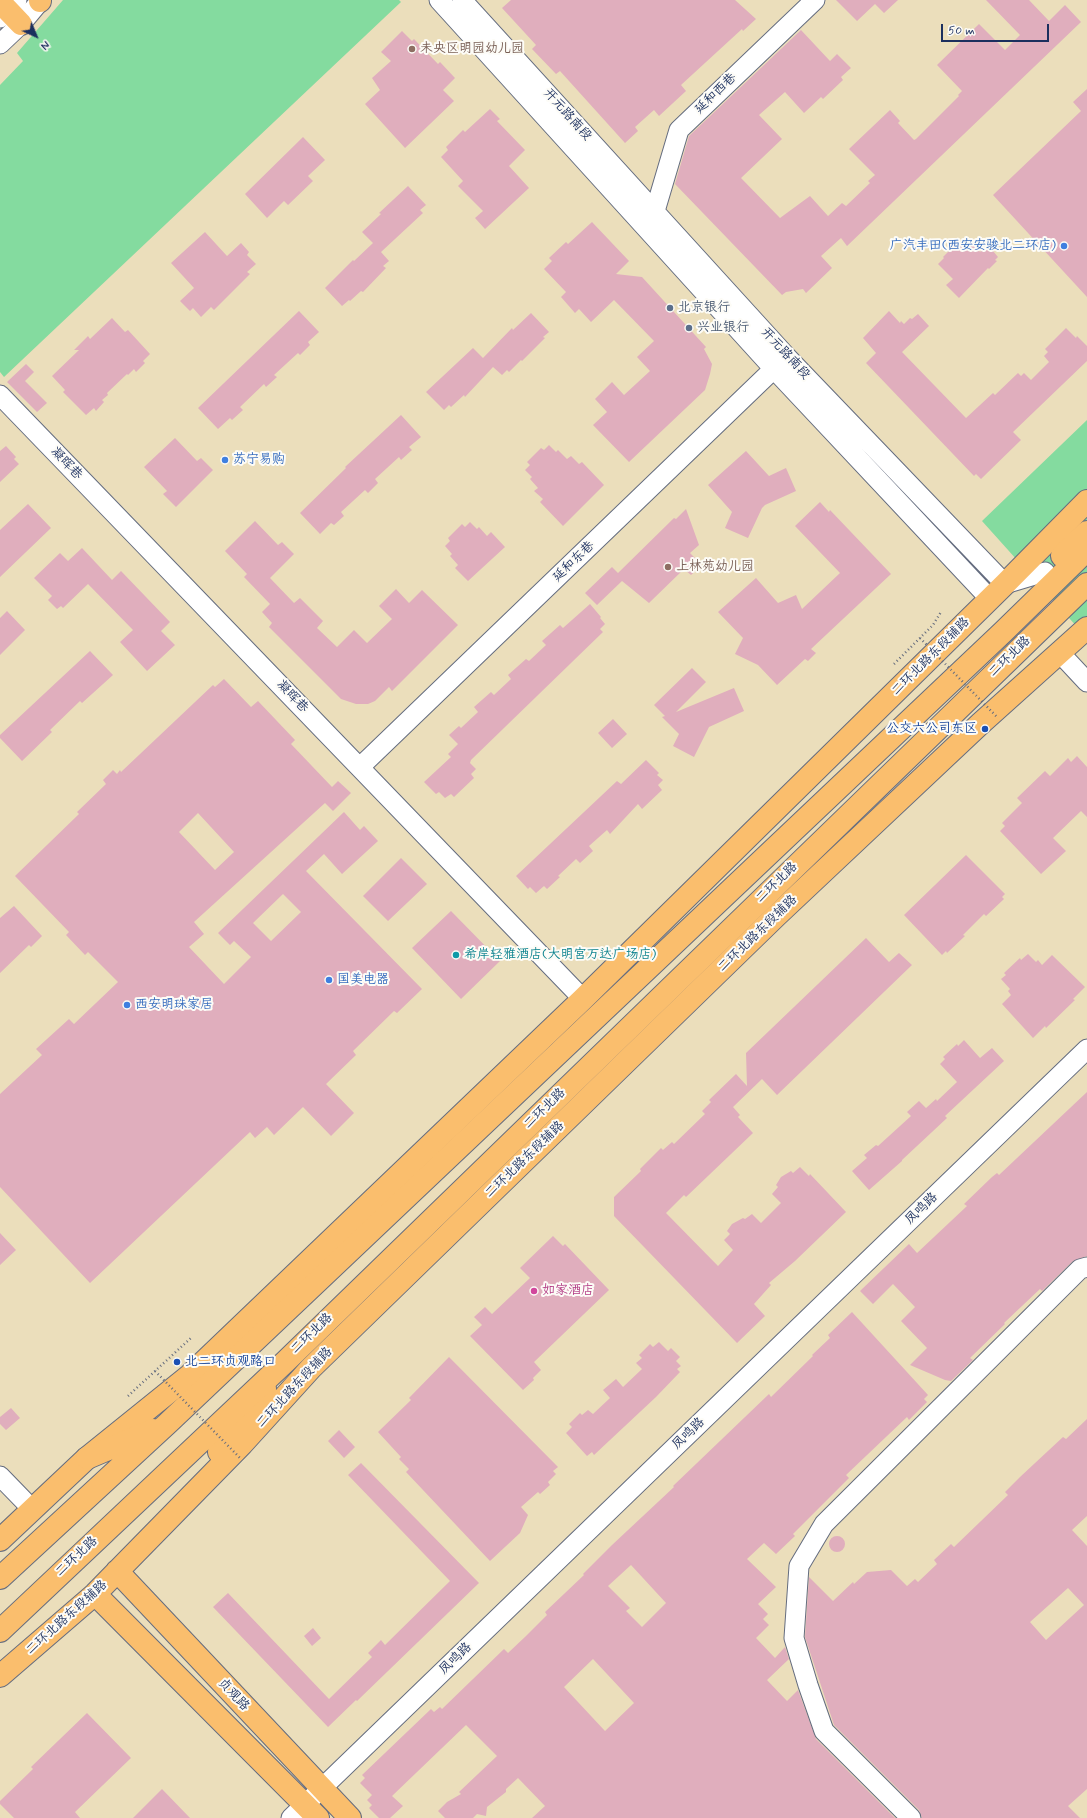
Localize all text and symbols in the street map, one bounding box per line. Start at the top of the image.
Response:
north arrow [16,16,56,56]
scale bar [943,16,1051,42]
text: 50 m [948,23,975,39]
text: N [37,37,52,52]
place label: 未央区明园幼儿园 [420,41,524,57]
marker: 未央区明园幼儿园 [407,44,417,54]
street label: 延和西巷 [692,70,740,118]
street label: 开元路南段 [539,86,595,144]
place label: 广汽丰田(西安安骏北二环店) [890,238,1056,254]
marker: 广汽丰田(西安安骏北二环店) [1059,241,1069,251]
place label: 北京银行 [678,300,730,316]
marker: 北京银行 [665,303,675,313]
place label: 兴业银行 [697,320,749,336]
marker: 兴业银行 [684,323,694,333]
street label: 开元路南段 [757,325,813,383]
street label: 凝晖巷 [47,445,85,483]
place label: 苏宁易购 [233,452,285,468]
marker: 苏宁易购 [220,455,230,465]
street label: 延和东巷 [550,538,598,586]
place label: 上林苑幼儿园 [676,559,754,575]
marker: 上林苑幼儿园 [663,562,673,572]
street label: 二环北路东段辅路 [889,615,973,699]
street label: 二环北路 [986,633,1034,681]
street label: 凝晖巷 [273,678,311,716]
place label: 公交六公司东区 [886,721,977,737]
marker: 公交六公司东区 [980,724,990,734]
street label: 二环北路 [753,859,801,907]
street label: 二环北路东段辅路 [715,892,801,976]
place label: 希岸轻雅酒店(大明宫万达广场店) [464,947,656,963]
marker: 希岸轻雅酒店(大明宫万达广场店) [451,950,461,960]
place label: 国美电器 [337,972,389,988]
marker: 国美电器 [324,975,334,985]
place label: 西安明珠家居 [135,997,213,1013]
marker: 西安明珠家居 [122,1000,132,1010]
street label: 二环北路 [521,1085,569,1133]
street label: 二环北路东段辅路 [482,1118,568,1202]
street label: 凤鸣路 [903,1190,941,1228]
place label: 如家酒店 [542,1283,594,1299]
marker: 如家酒店 [529,1286,539,1296]
street label: 二环北路 [288,1310,336,1358]
street label: 二环北路东段辅路 [254,1345,336,1431]
place label: 北二环贞观路口 [185,1354,276,1370]
marker: 北二环贞观路口 [172,1357,182,1367]
street label: 凤鸣路 [670,1415,708,1453]
street label: 二环北路 [53,1534,101,1580]
street label: 二环北路东段辅路 [23,1577,111,1659]
street label: 凤鸣路 [437,1640,475,1678]
street label: 贞观路 [214,1675,252,1715]

